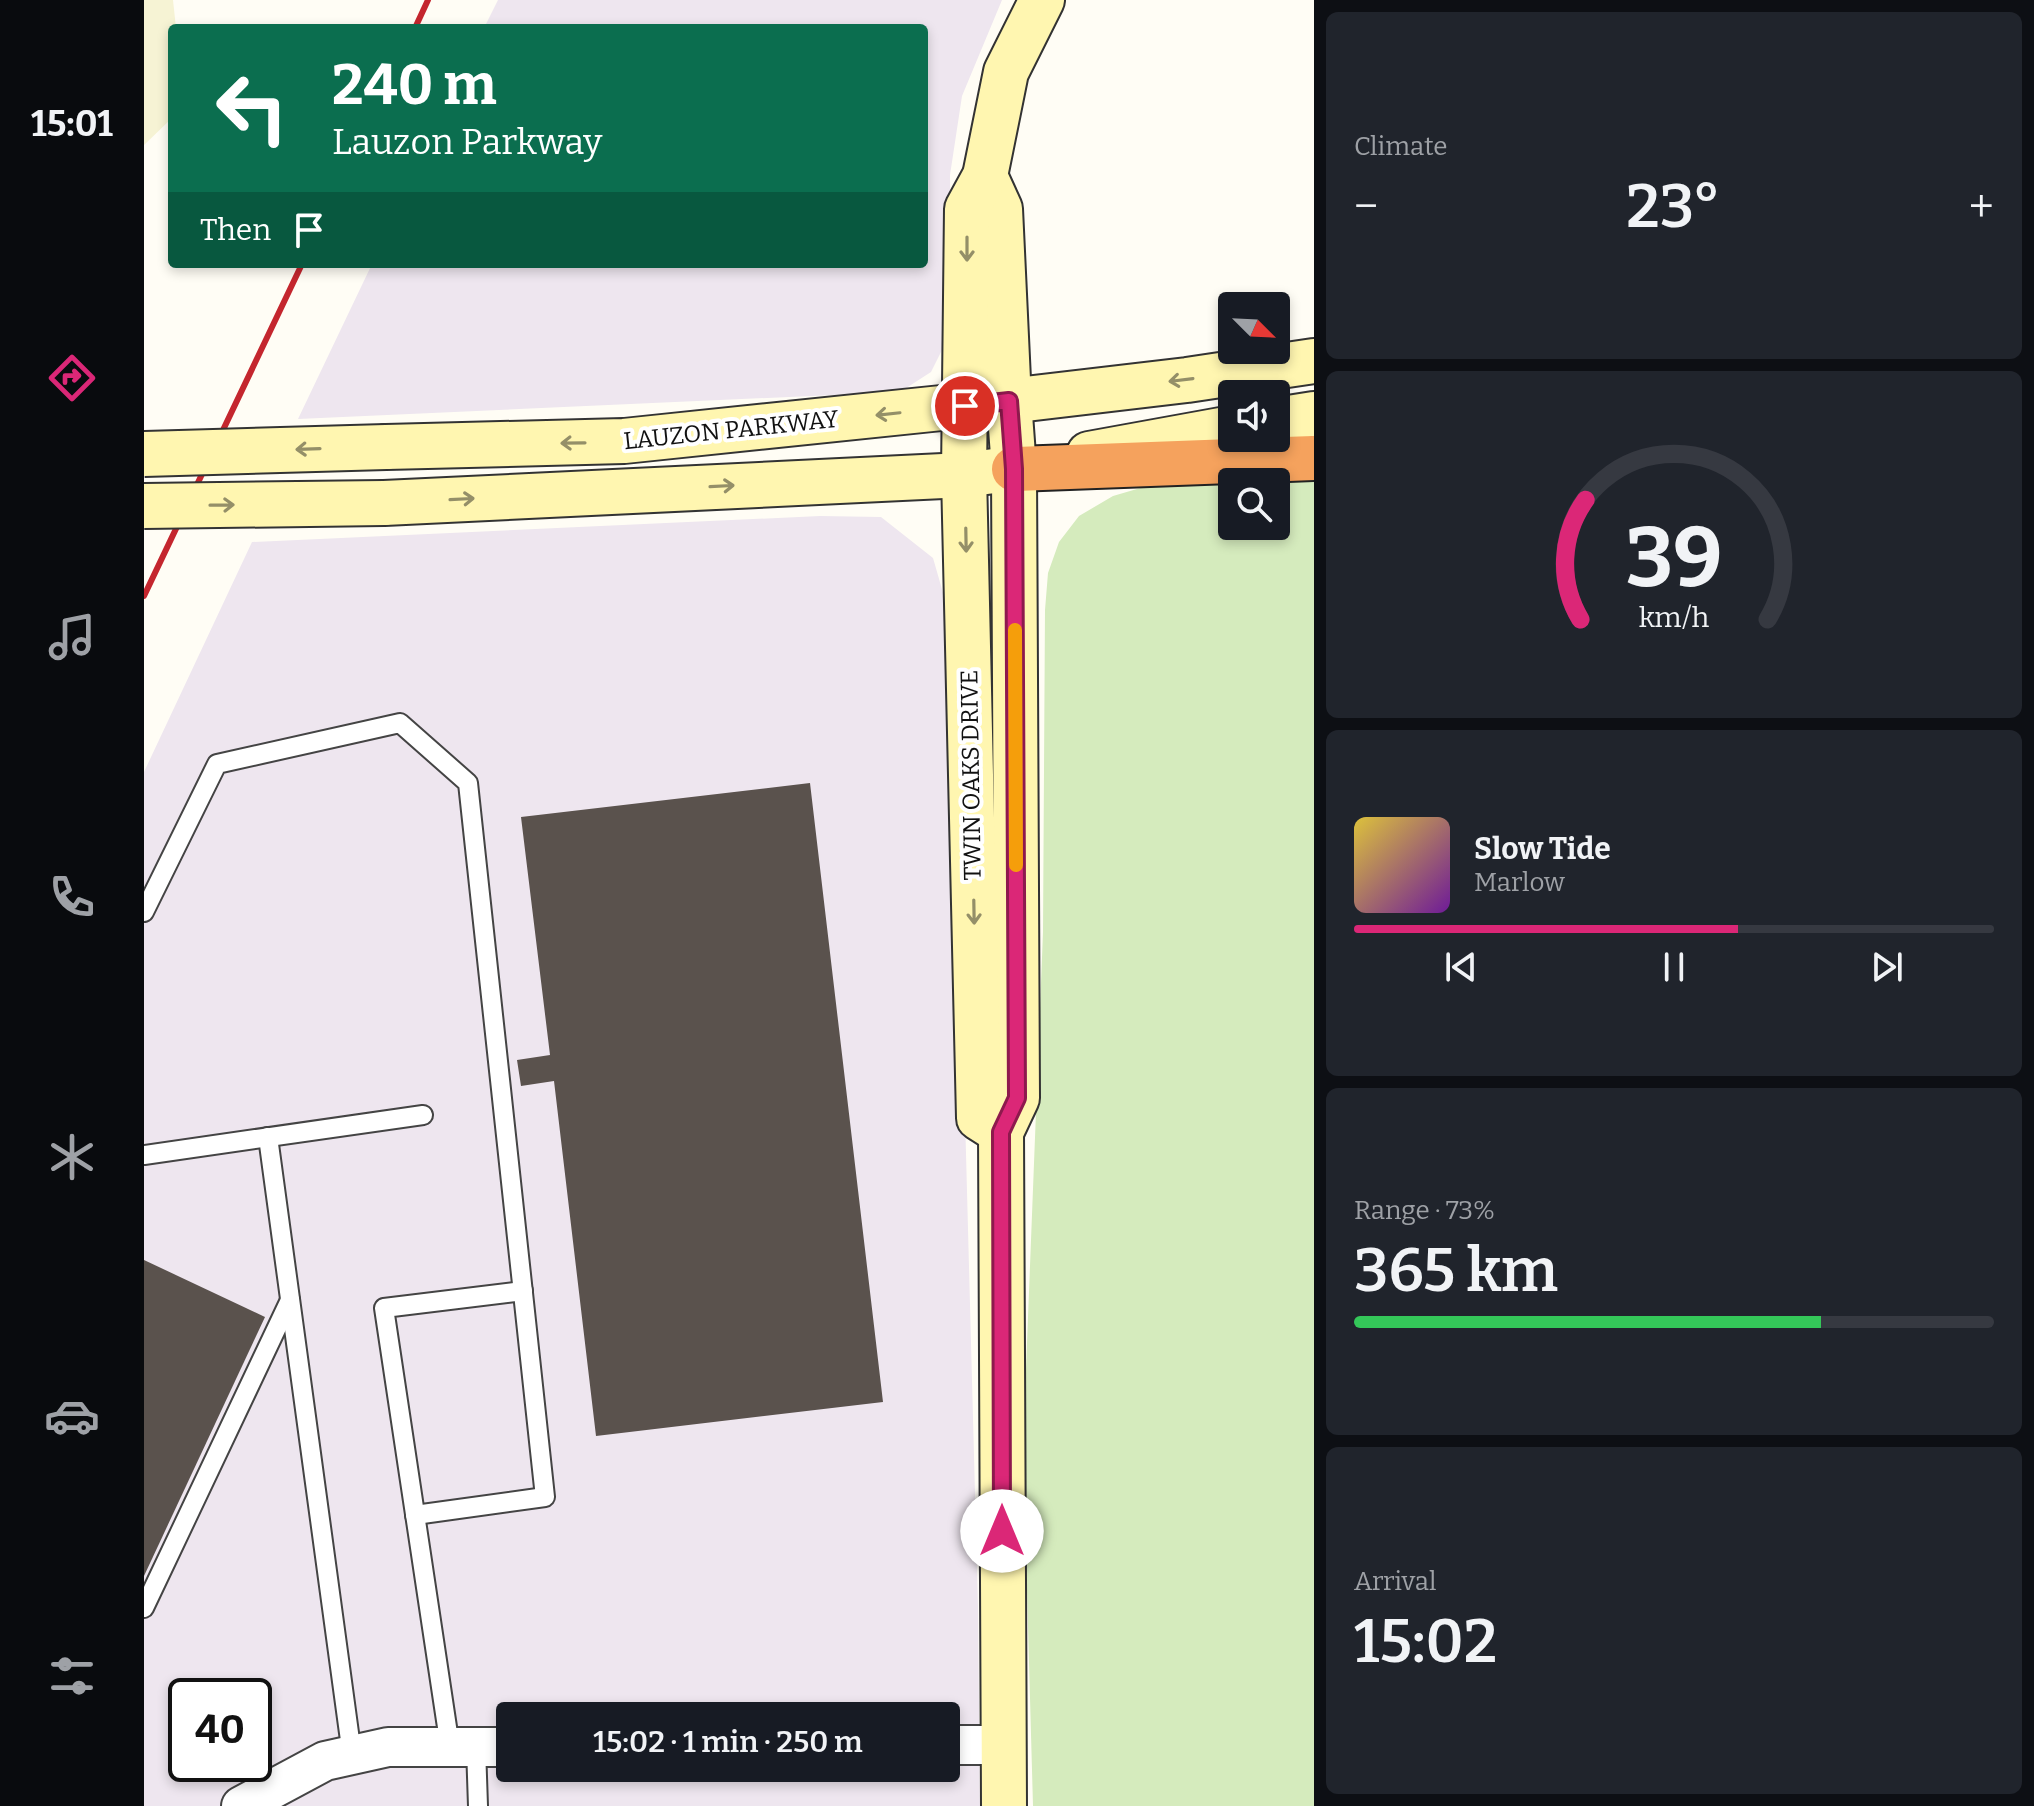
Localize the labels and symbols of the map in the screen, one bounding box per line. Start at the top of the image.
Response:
one-way arrow [959,235,974,262]
north arrow [1218,292,1290,364]
pin [931,372,999,440]
one-way arrow [1169,373,1195,388]
street label: LAUZON PARKWAY [622,405,840,455]
one-way arrow [875,407,902,422]
one-way arrow [560,435,587,450]
one-way arrow [295,442,322,457]
one-way arrow [708,479,735,494]
one-way arrow [448,491,475,506]
one-way arrow [208,497,235,513]
one-way arrow [958,526,973,553]
street label: TWIN OAKS DRIVE [955,669,987,881]
one-way arrow [966,898,982,925]
position arrow [960,1489,1044,1573]
speed limit sign: 40 [168,1678,272,1782]

